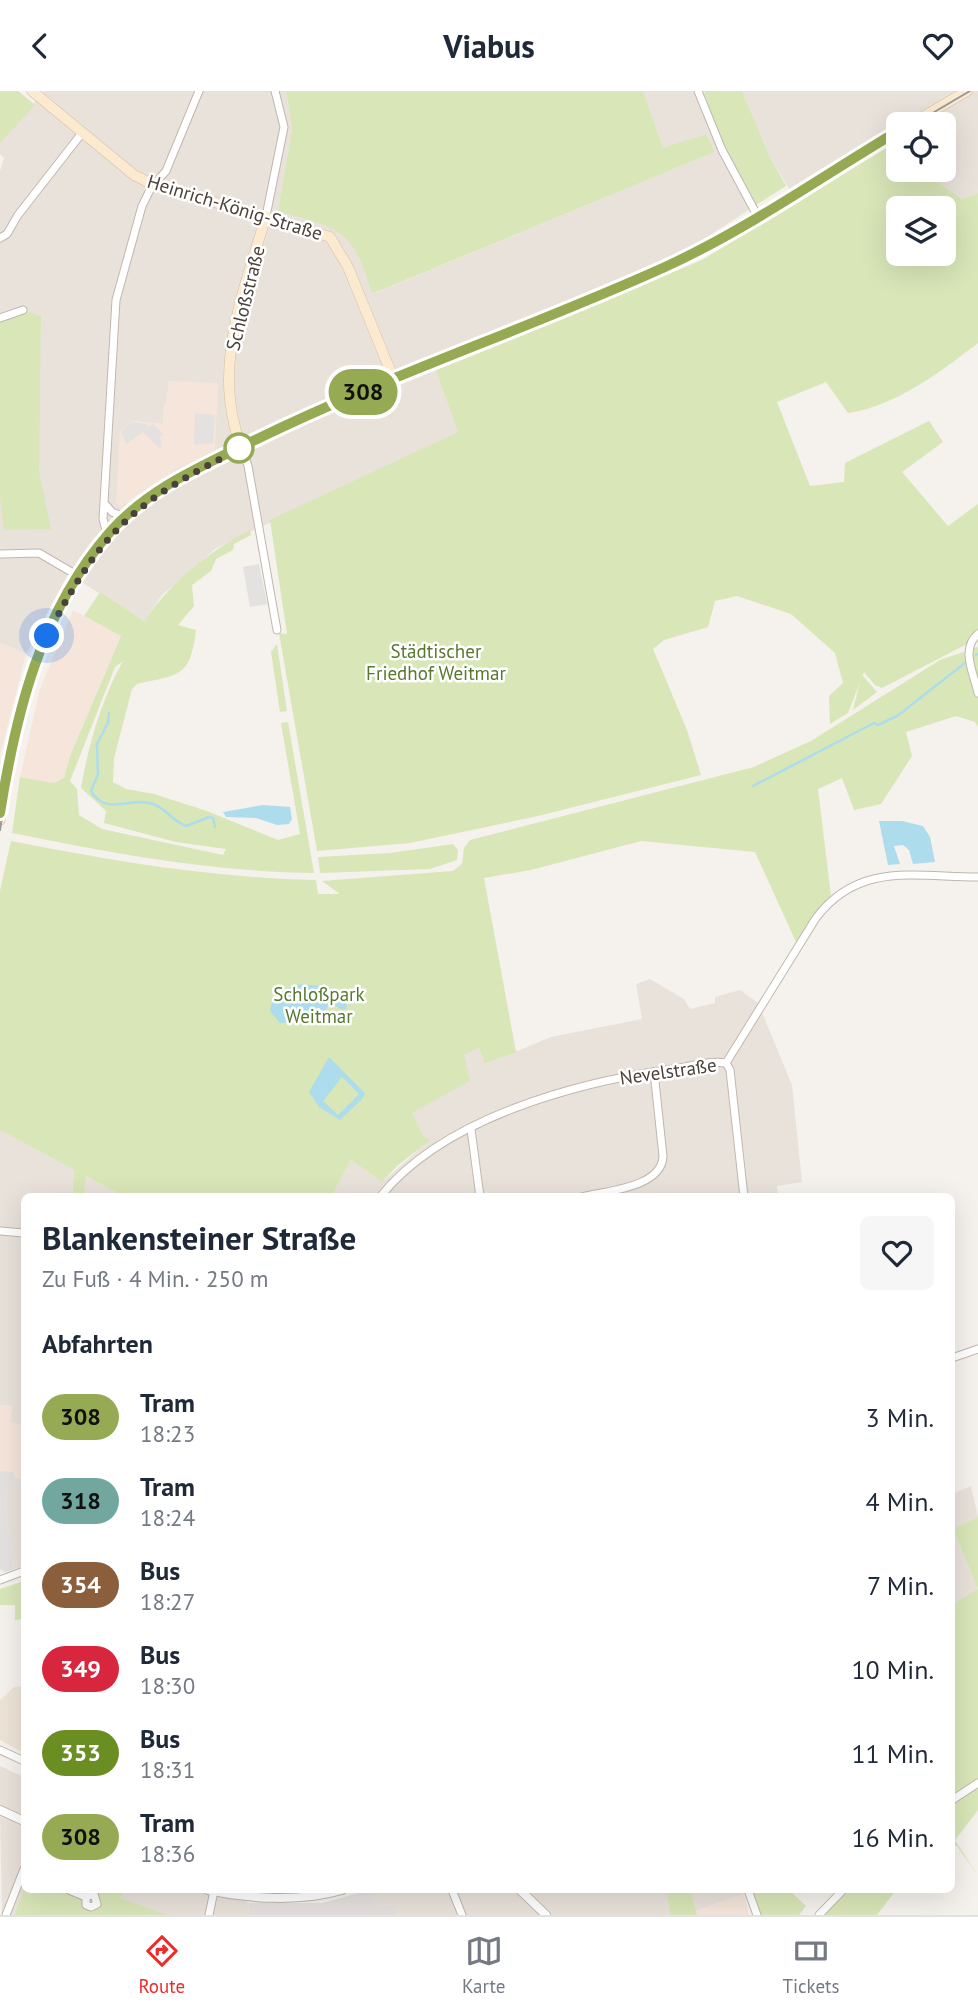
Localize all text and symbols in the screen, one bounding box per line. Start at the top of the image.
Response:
text: Viabus [443,25,535,67]
icon: back [21,27,59,65]
icon: heart [919,27,957,65]
map controls [886,112,956,266]
button: locate [886,112,956,182]
street label: Heinrich-König-Straße [144,169,326,245]
button: layers [886,196,956,266]
street label: Schloßstraße [220,243,270,353]
line badge: 308 [323,369,403,415]
text: 308 [343,376,383,407]
unlabelled marker [224,433,254,463]
your location [29,618,64,653]
park label: Städtischer Friedhof Weitmar [366,639,506,685]
park label: Schloßpark Weitmar [273,982,365,1028]
street label: Nevelstraße [618,1052,718,1090]
text: Blankensteiner Straße [42,1216,356,1259]
button: heart [860,1216,934,1290]
text: Zu Fuß · 4 Min. · 250 m [42,1264,268,1293]
text: Abfahrten [42,1327,153,1360]
text: Tram [140,1386,195,1419]
text: 308 [60,1401,101,1432]
text: 3 Min. [866,1401,934,1434]
text: 18:23 [140,1419,195,1448]
text: Tram [140,1470,195,1503]
text: 318 [60,1485,101,1516]
text: 4 Min. [866,1485,934,1518]
text: 18:24 [140,1503,195,1532]
text: Bus [140,1554,180,1587]
text: 354 [60,1569,101,1600]
text: 7 Min. [867,1569,934,1602]
text: 18:27 [140,1587,195,1616]
text: Bus [140,1638,180,1671]
text: 349 [60,1653,101,1684]
text: 10 Min. [851,1653,934,1686]
text: 18:30 [140,1671,195,1700]
text: Bus [140,1722,180,1755]
text: 353 [60,1737,101,1768]
text: 11 Min. [851,1737,934,1770]
text: 18:31 [140,1755,195,1784]
text: Tram [140,1806,195,1839]
text: 308 [60,1821,101,1852]
text: 16 Min. [851,1821,934,1854]
text: 18:36 [140,1839,195,1868]
tab: Route [138,1932,185,1998]
tab: Karte [462,1932,505,1998]
tab: Tickets [782,1932,840,1998]

